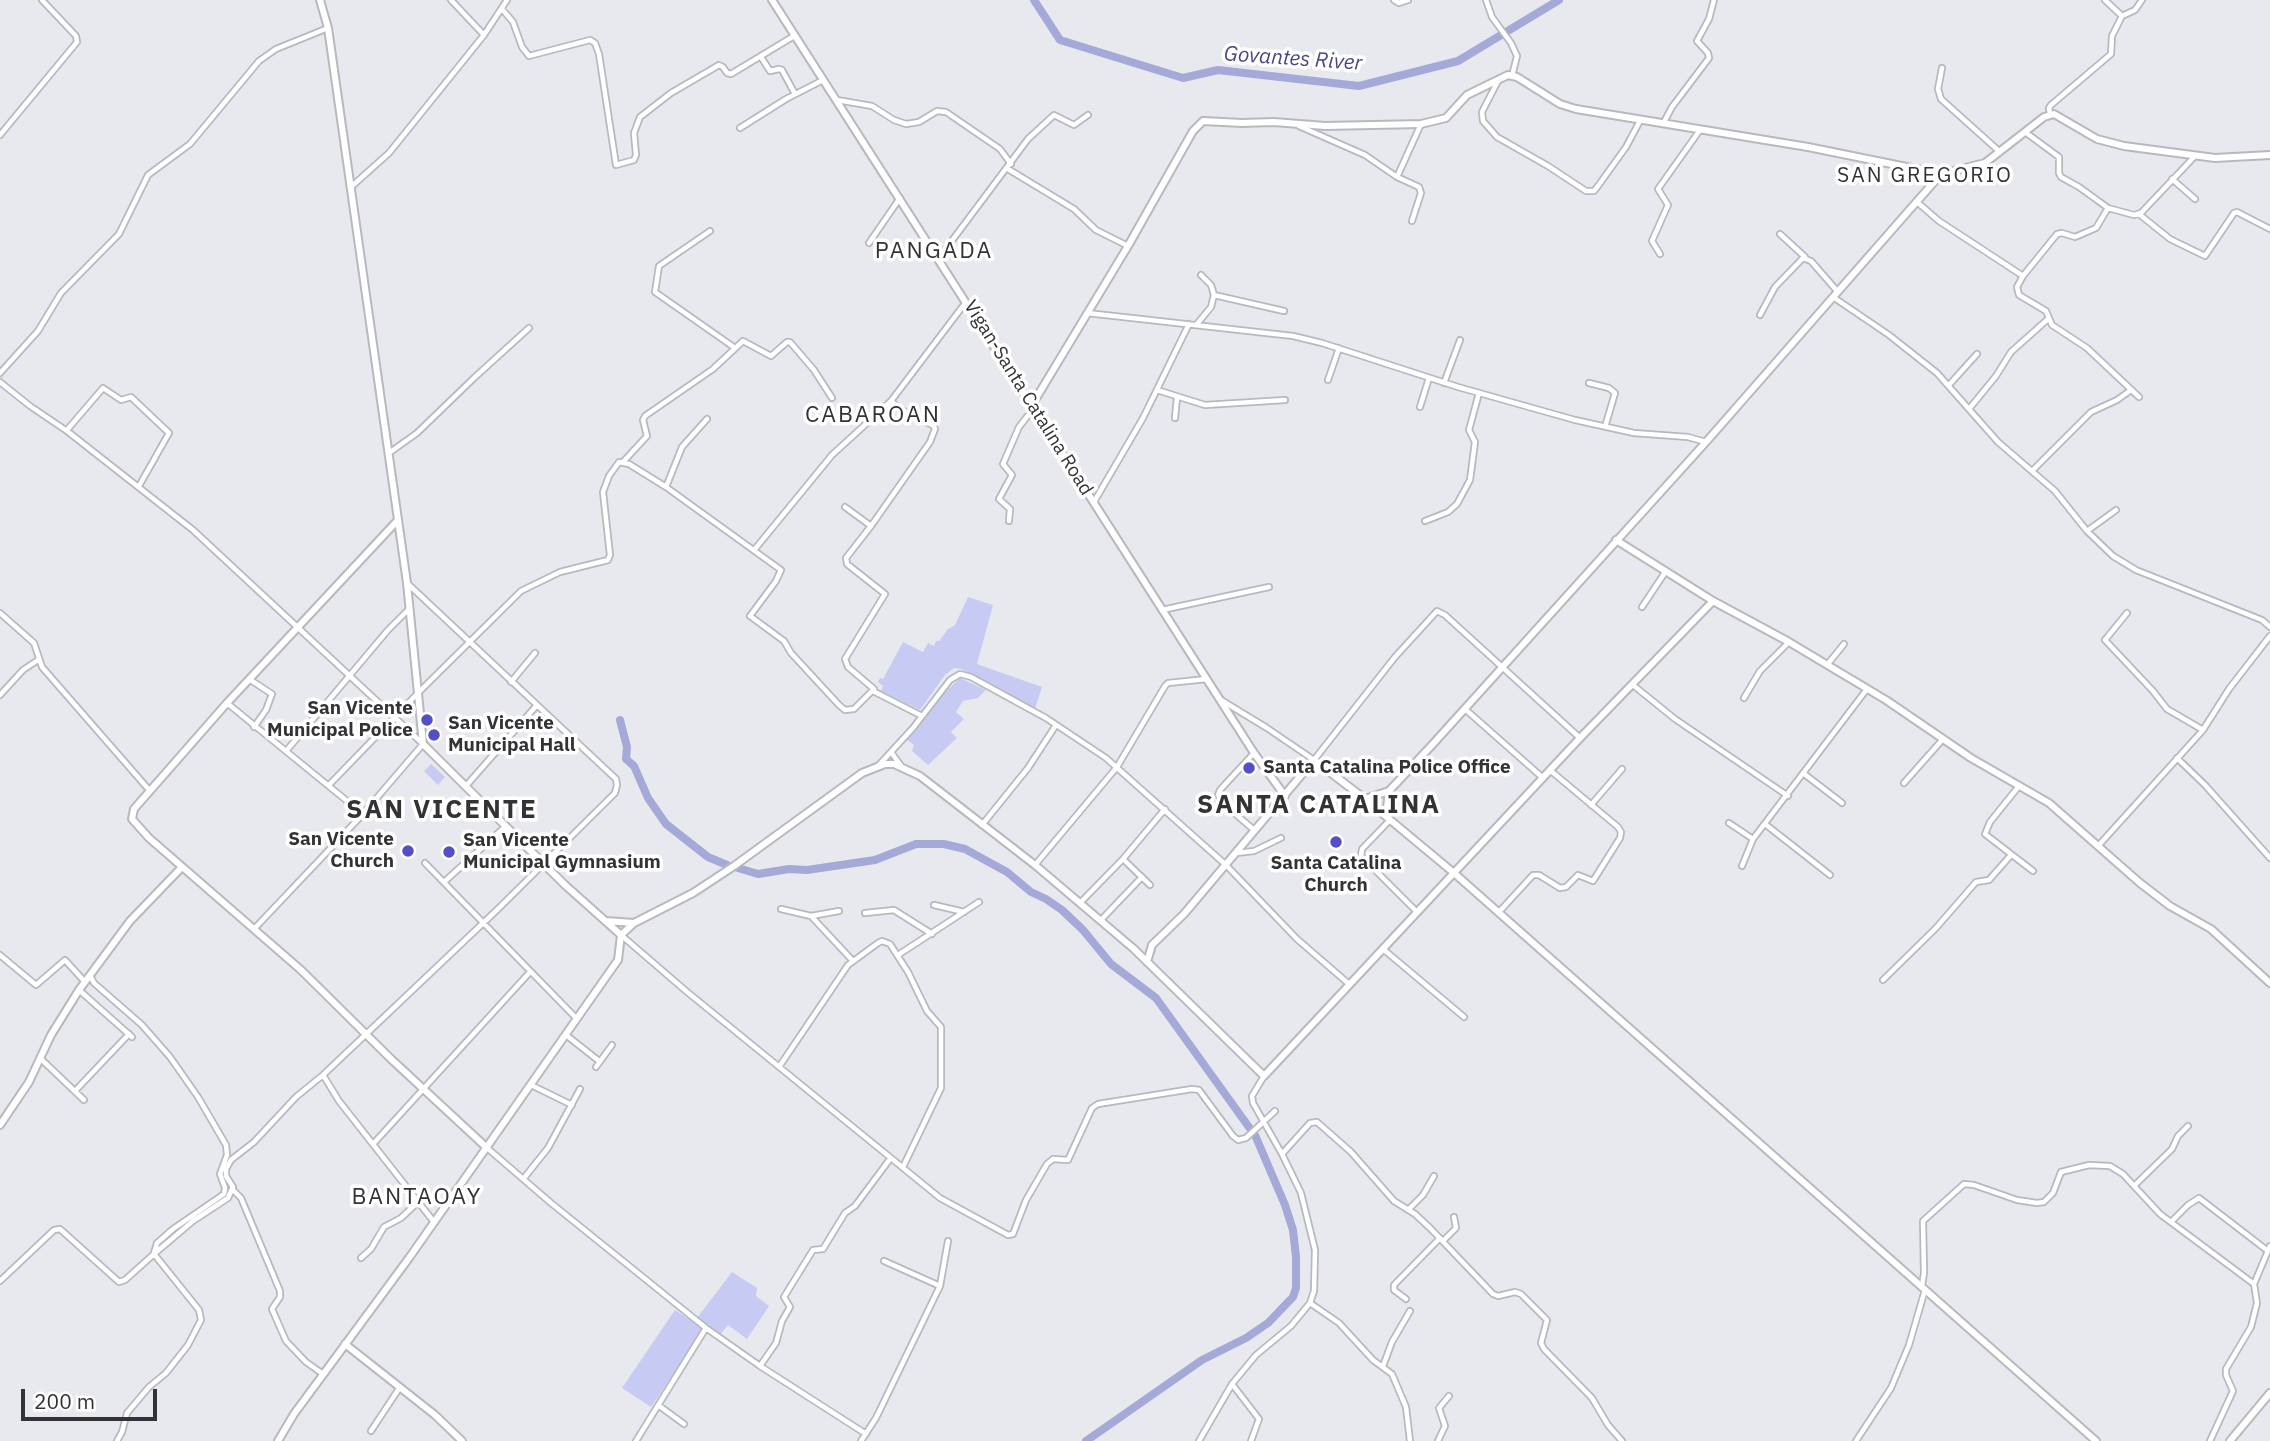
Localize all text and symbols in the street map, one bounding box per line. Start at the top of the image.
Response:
water label: Govantes River [1223,42,1363,76]
district label: SAN GREGORIO [1839,163,2011,189]
district label: PANGADA [876,237,992,265]
street label: Vigan-Santa Catalina Road [959,296,1097,500]
district label: CABAROAN [806,401,940,429]
place label: San Vicente Municipal Police [267,698,413,742]
marker: San Vicente Municipal Police [419,712,435,728]
place label: San Vicente Municipal Hall [448,713,575,757]
marker: San Vicente Municipal Hall [426,727,442,743]
place label: Santa Catalina Police Office [1263,757,1511,779]
marker: Santa Catalina Police Office [1241,760,1257,776]
district label: SANTA CATALINA [1199,789,1439,821]
district label: SAN VICENTE [348,794,536,826]
place label: San Vicente Church [288,829,394,873]
place label: San Vicente Municipal Gymnasium [463,830,661,874]
marker: Santa Catalina Church [1328,834,1344,850]
marker: San Vicente Church [400,843,416,859]
marker: San Vicente Municipal Gymnasium [441,844,457,860]
place label: Santa Catalina Church [1270,853,1402,897]
district label: BANTAOAY [353,1183,481,1211]
scale bar [24,1374,161,1418]
text: 200 m [34,1387,95,1415]

